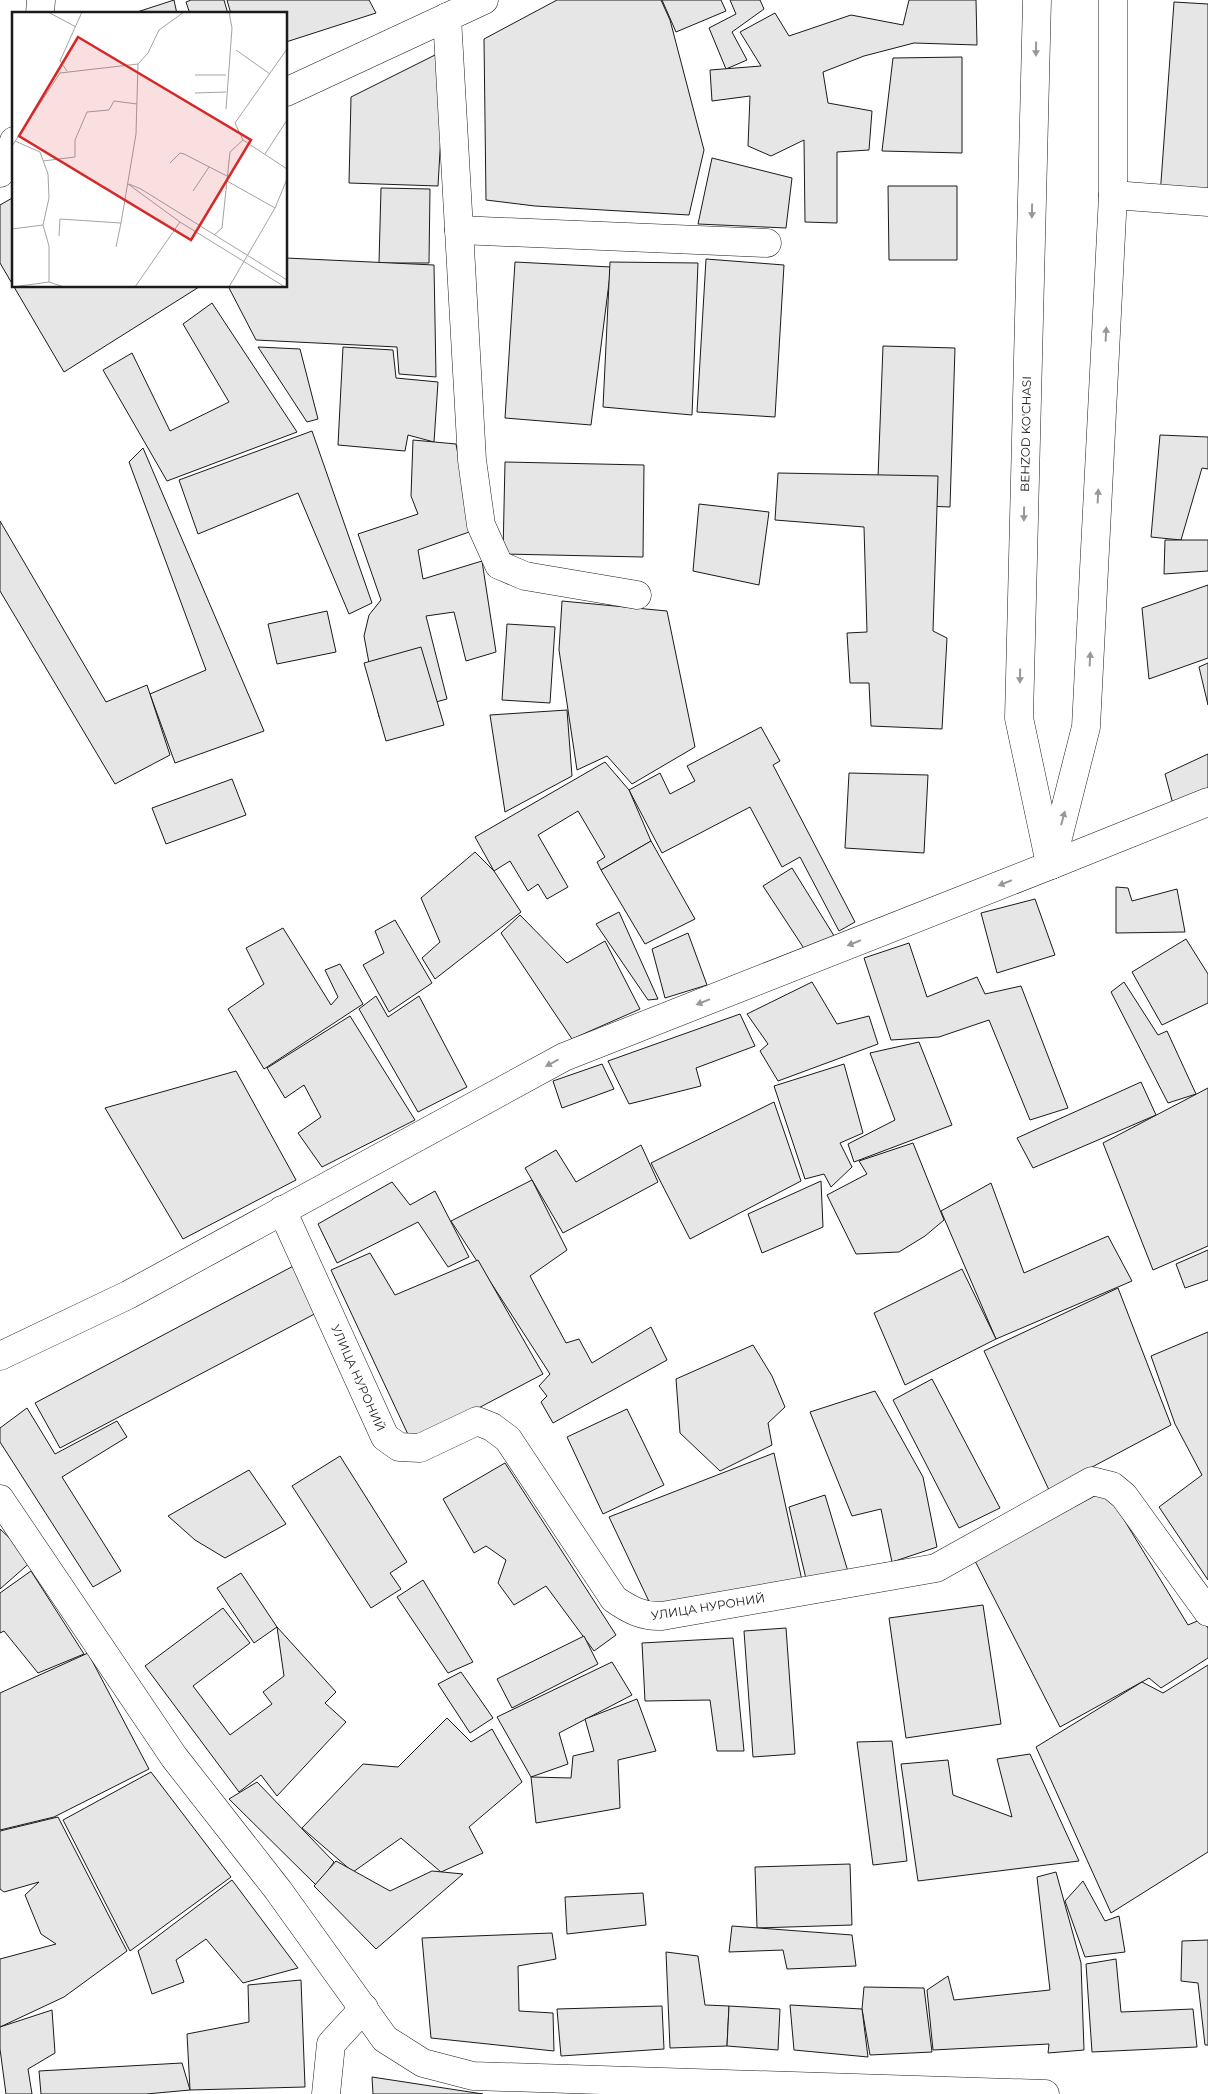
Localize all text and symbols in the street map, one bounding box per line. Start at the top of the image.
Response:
inset map [12,12,288,288]
one-way arrow [1032,41,1040,57]
one-way arrow [1028,203,1036,219]
one-way arrow [1102,326,1110,342]
street label: BEHZOD KO'CHASI [1017,376,1034,492]
one-way arrow [1094,488,1102,504]
one-way arrow [1020,506,1028,522]
one-way arrow [1086,650,1094,666]
one-way arrow [1015,668,1023,684]
one-way arrow [1059,810,1067,826]
one-way arrow [997,879,1012,887]
one-way arrow [846,939,861,947]
one-way arrow [696,999,710,1007]
one-way arrow [546,1059,559,1068]
street label: УЛИЦА НУРОНИЙ [328,1322,389,1433]
street label: УЛИЦА НУРОНИЙ [650,1590,766,1623]

